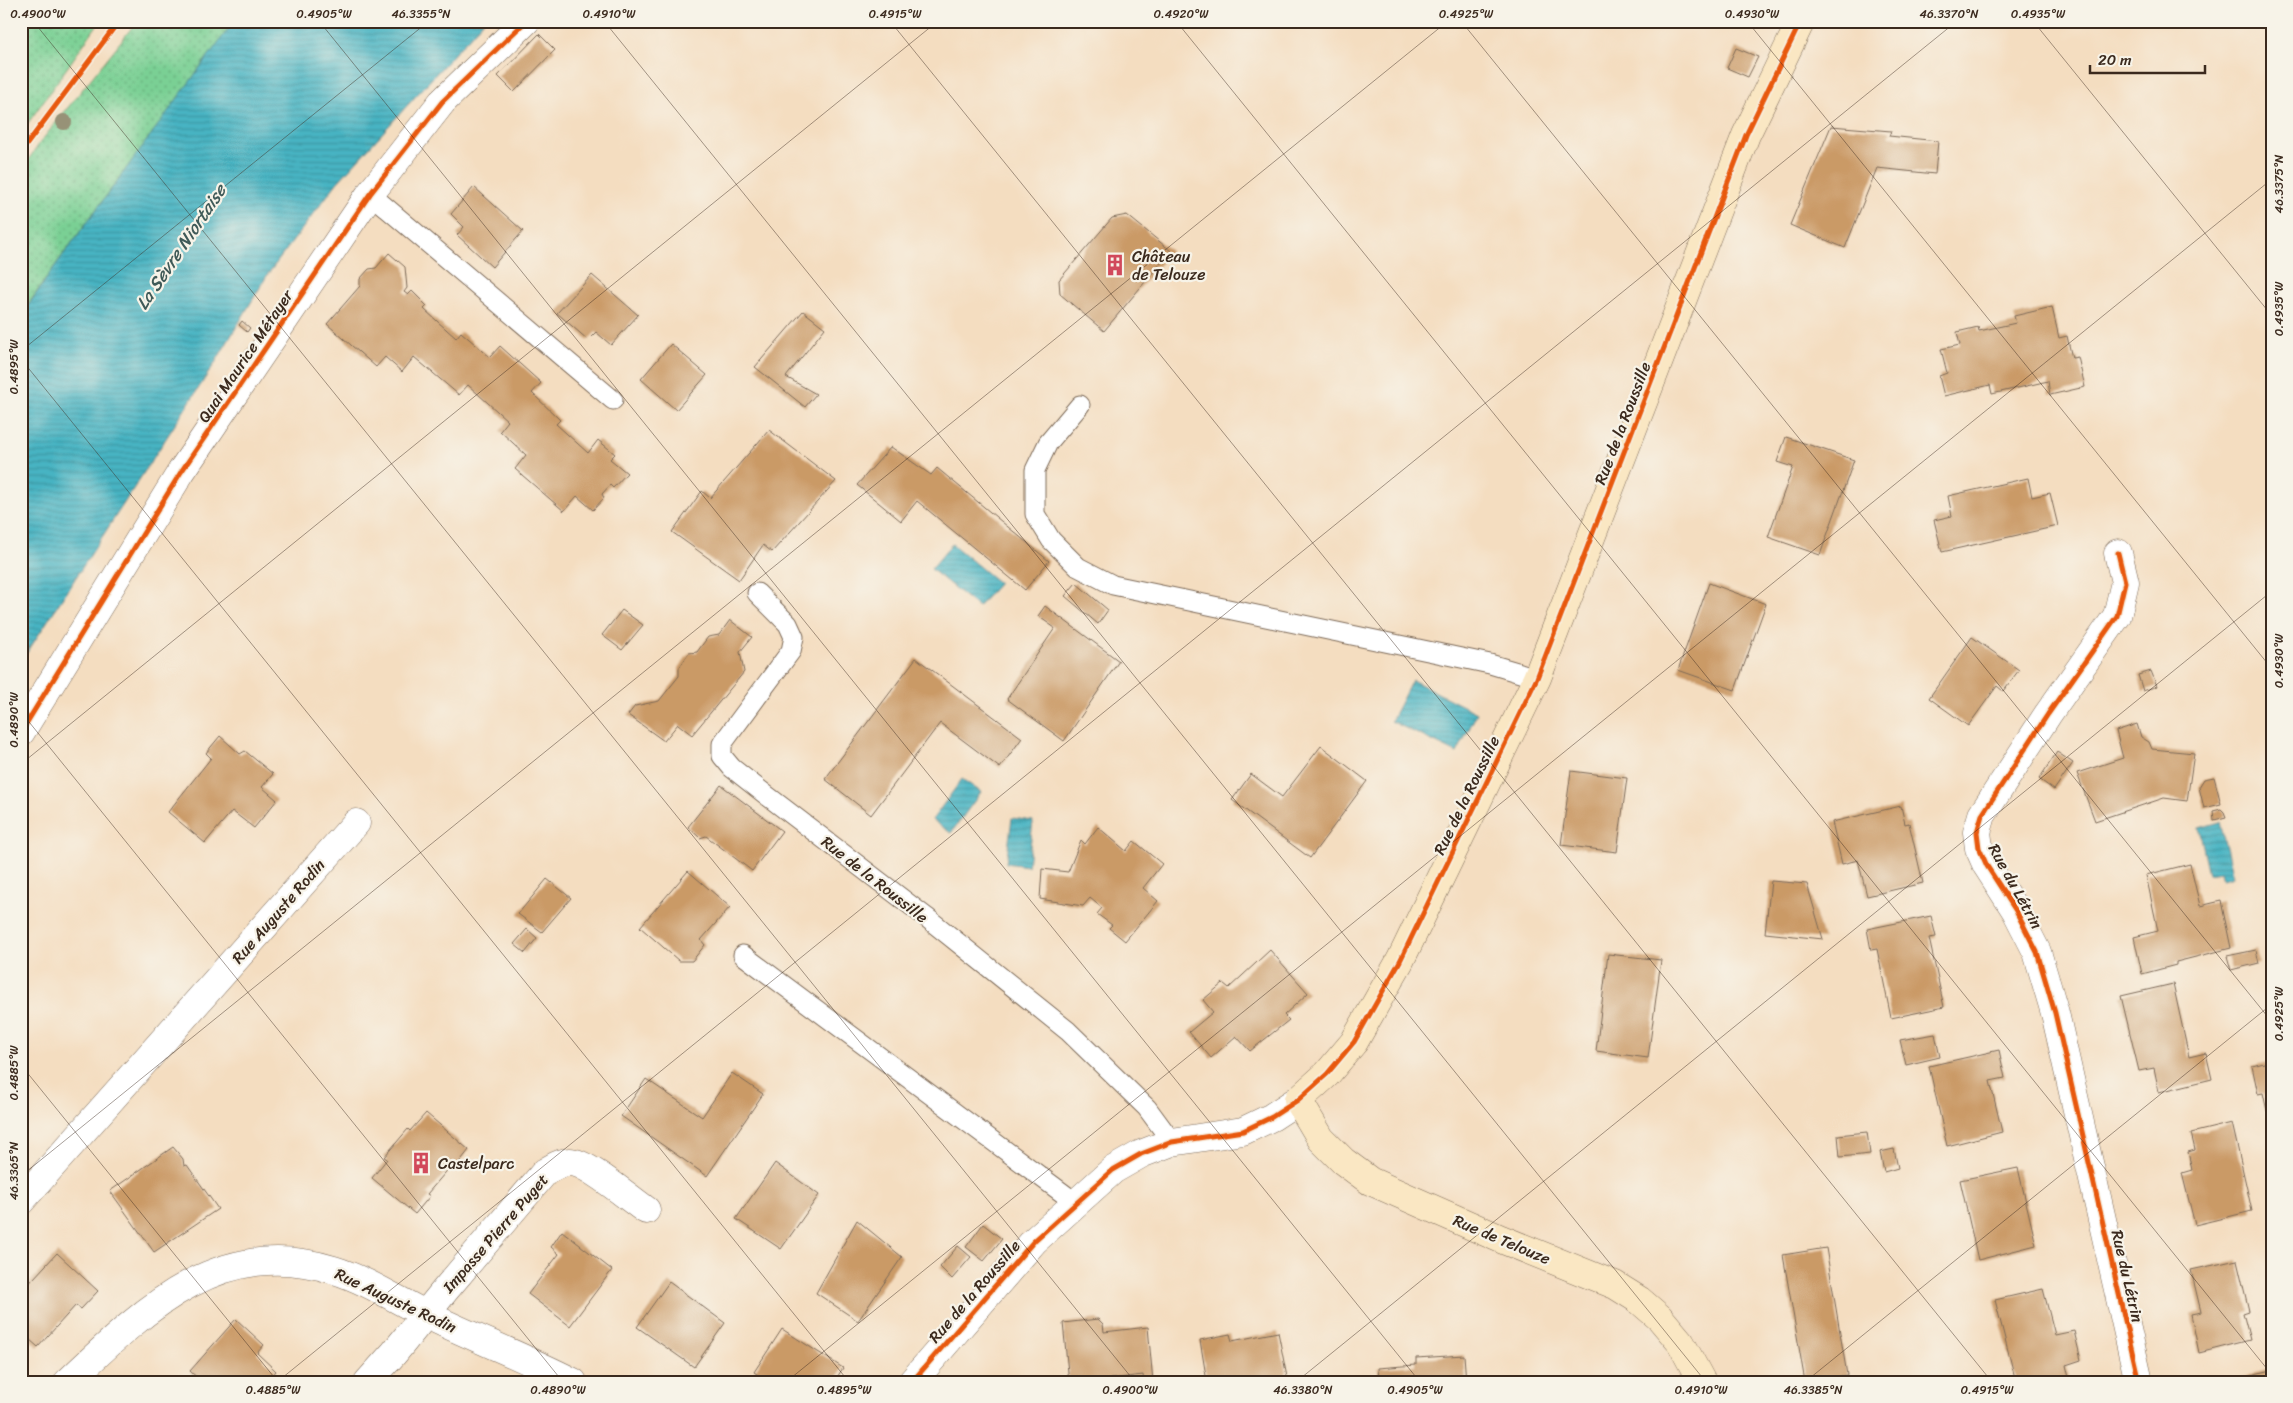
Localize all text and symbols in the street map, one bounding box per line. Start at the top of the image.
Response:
text: 0.4900°W [10,3,67,25]
text: 0.4905°W [296,3,352,25]
text: 46.3355°N [391,3,451,25]
text: 0.4910°W [582,3,636,25]
text: 0.4915°W [869,3,922,25]
text: 0.4920°W [1154,3,1209,25]
text: 0.4925°W [1439,3,1494,25]
text: 0.4930°W [1725,3,1780,25]
text: 46.3370°N [1919,3,1979,25]
text: 0.4935°W [2011,3,2066,25]
scale bar [2090,42,2206,74]
text: 20 m [2098,47,2132,73]
text: 46.3375°N [2268,154,2290,213]
water label: La Sèvre Niortaise [127,176,236,316]
place label: Château de Telouze [1132,242,1205,289]
building icon: Château de Telouze [1102,252,1128,278]
text: 0.4935°W [2268,281,2290,336]
street label: Quai Maurice Métayer [190,283,302,429]
text: 0.4895°W [3,339,25,395]
street label: Rue de la Roussille [1586,357,1659,489]
text: 0.4930°W [2268,633,2290,688]
text: 0.4890°W [3,692,25,748]
street label: Rue de la Roussille [1425,731,1508,860]
street label: Rue de la Roussille [815,828,935,931]
street label: Rue du Létrin [1980,838,2051,935]
street label: Rue Auguste Rodin [224,852,333,971]
text: 0.4925°W [2268,986,2290,1041]
text: 0.4885°W [3,1045,25,1100]
text: 46.3365°N [3,1141,25,1200]
place label: Castelparc [438,1149,514,1178]
building icon: Castelparc [408,1150,434,1176]
street label: Impasse Pierre Puget [434,1167,556,1301]
street label: Rue de Telouze [1448,1206,1555,1273]
street label: Rue du Létrin [2103,1227,2152,1326]
street label: Rue de la Roussille [921,1233,1028,1350]
street label: Rue Auguste Rodin [330,1259,462,1342]
text: 0.4885°W [246,1379,301,1401]
text: 0.4890°W [530,1379,586,1401]
text: 0.4895°W [816,1379,872,1401]
text: 0.4900°W [1102,1379,1159,1401]
text: 46.3380°N [1273,1379,1333,1401]
text: 0.4905°W [1387,1379,1443,1401]
text: 0.4910°W [1674,1379,1728,1401]
text: 46.3385°N [1783,1379,1843,1401]
text: 0.4915°W [1961,1379,2014,1401]

